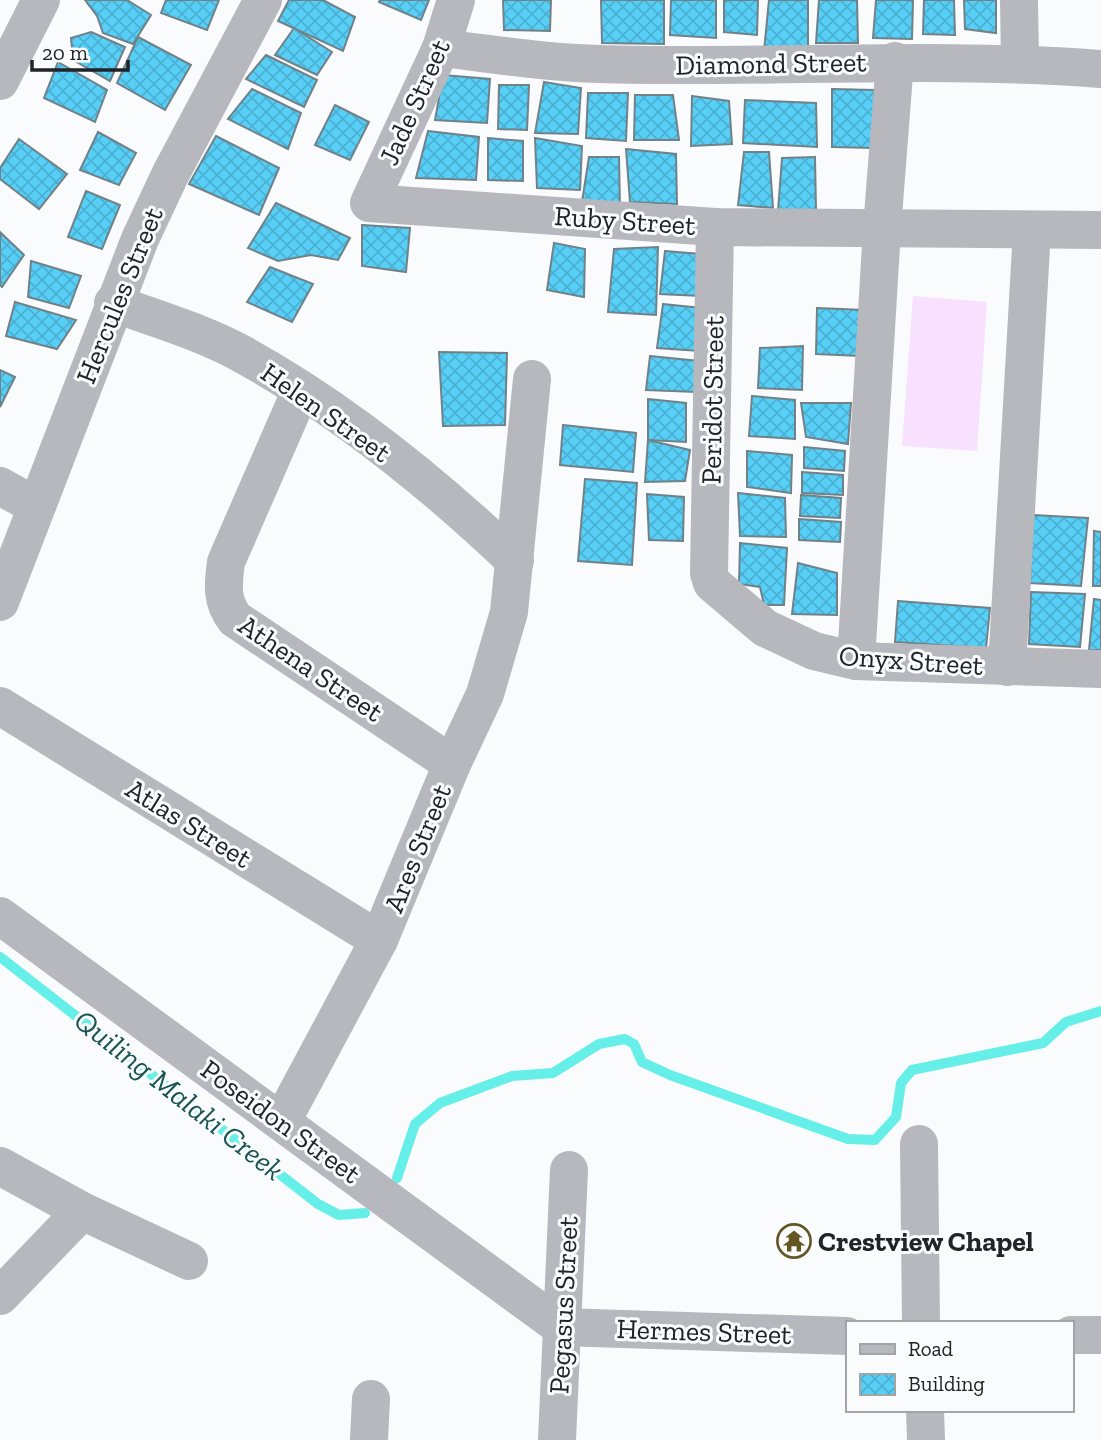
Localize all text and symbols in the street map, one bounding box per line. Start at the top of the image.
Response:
scale bar [32,28,128,72]
street label: Jade Street [372,34,457,170]
text: 20 m [42,40,88,65]
street label: Diamond Street [675,45,867,82]
street label: Ruby Street [553,199,697,242]
street label: Hercules Street [69,202,170,388]
street label: Peridot Street [695,315,730,485]
street label: Helen Street [255,356,397,469]
street label: Athena Street [232,608,390,729]
street label: Onyx Street [838,639,985,682]
street label: Atlas Street [120,772,258,875]
street label: Ares Street [377,779,458,917]
water label: Quiling Malaki Creek [67,1002,291,1188]
street label: Poseidon Street [195,1053,367,1191]
street label: Pegasus Street [542,1215,585,1395]
temple icon: Crestview Chapel [775,1222,813,1260]
place label: Crestview Chapel [818,1225,1034,1258]
street label: Hermes Street [616,1312,793,1351]
legend [846,1321,1073,1412]
text: Road [908,1336,954,1361]
text: Building [908,1371,985,1396]

